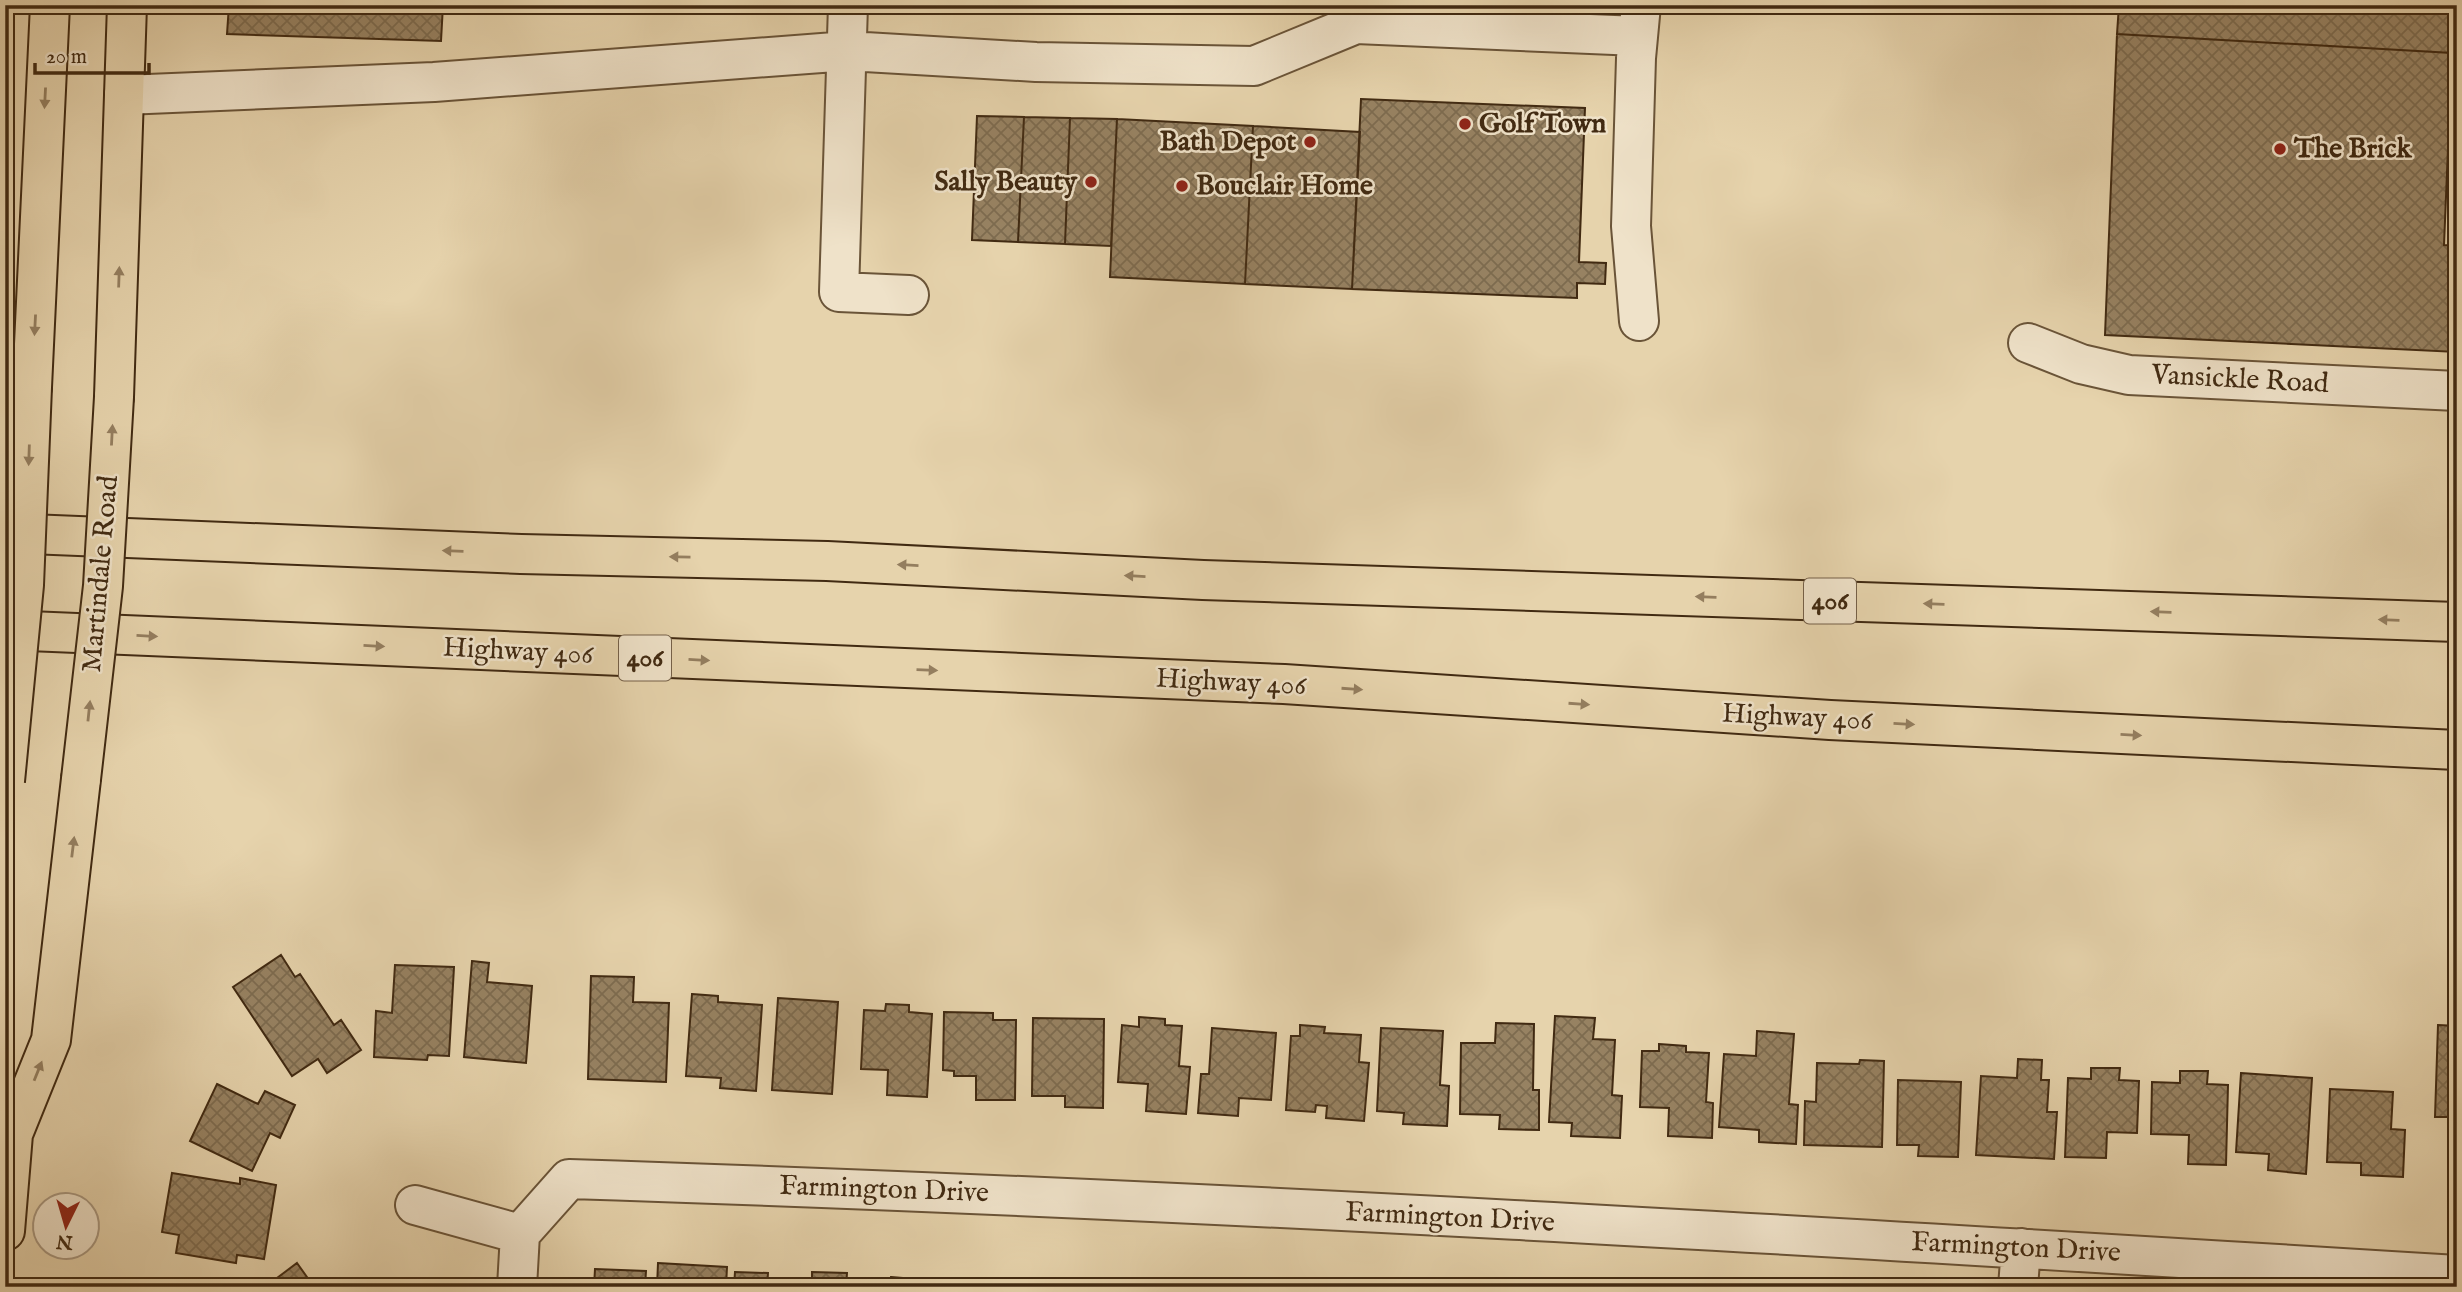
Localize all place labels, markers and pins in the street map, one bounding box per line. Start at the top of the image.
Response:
place label: Golf Town [1479,107,1606,142]
marker: Golf Town [1457,116,1473,132]
place label: Bath Depot [1160,125,1296,160]
place label: The Brick [2293,132,2412,167]
marker: Bath Depot [1302,134,1318,150]
marker: The Brick [2272,141,2288,157]
place label: Sally Beauty [934,165,1078,200]
place label: Bouclair Home [1196,169,1373,204]
marker: Sally Beauty [1083,174,1099,190]
marker: Bouclair Home [1174,178,1190,194]

